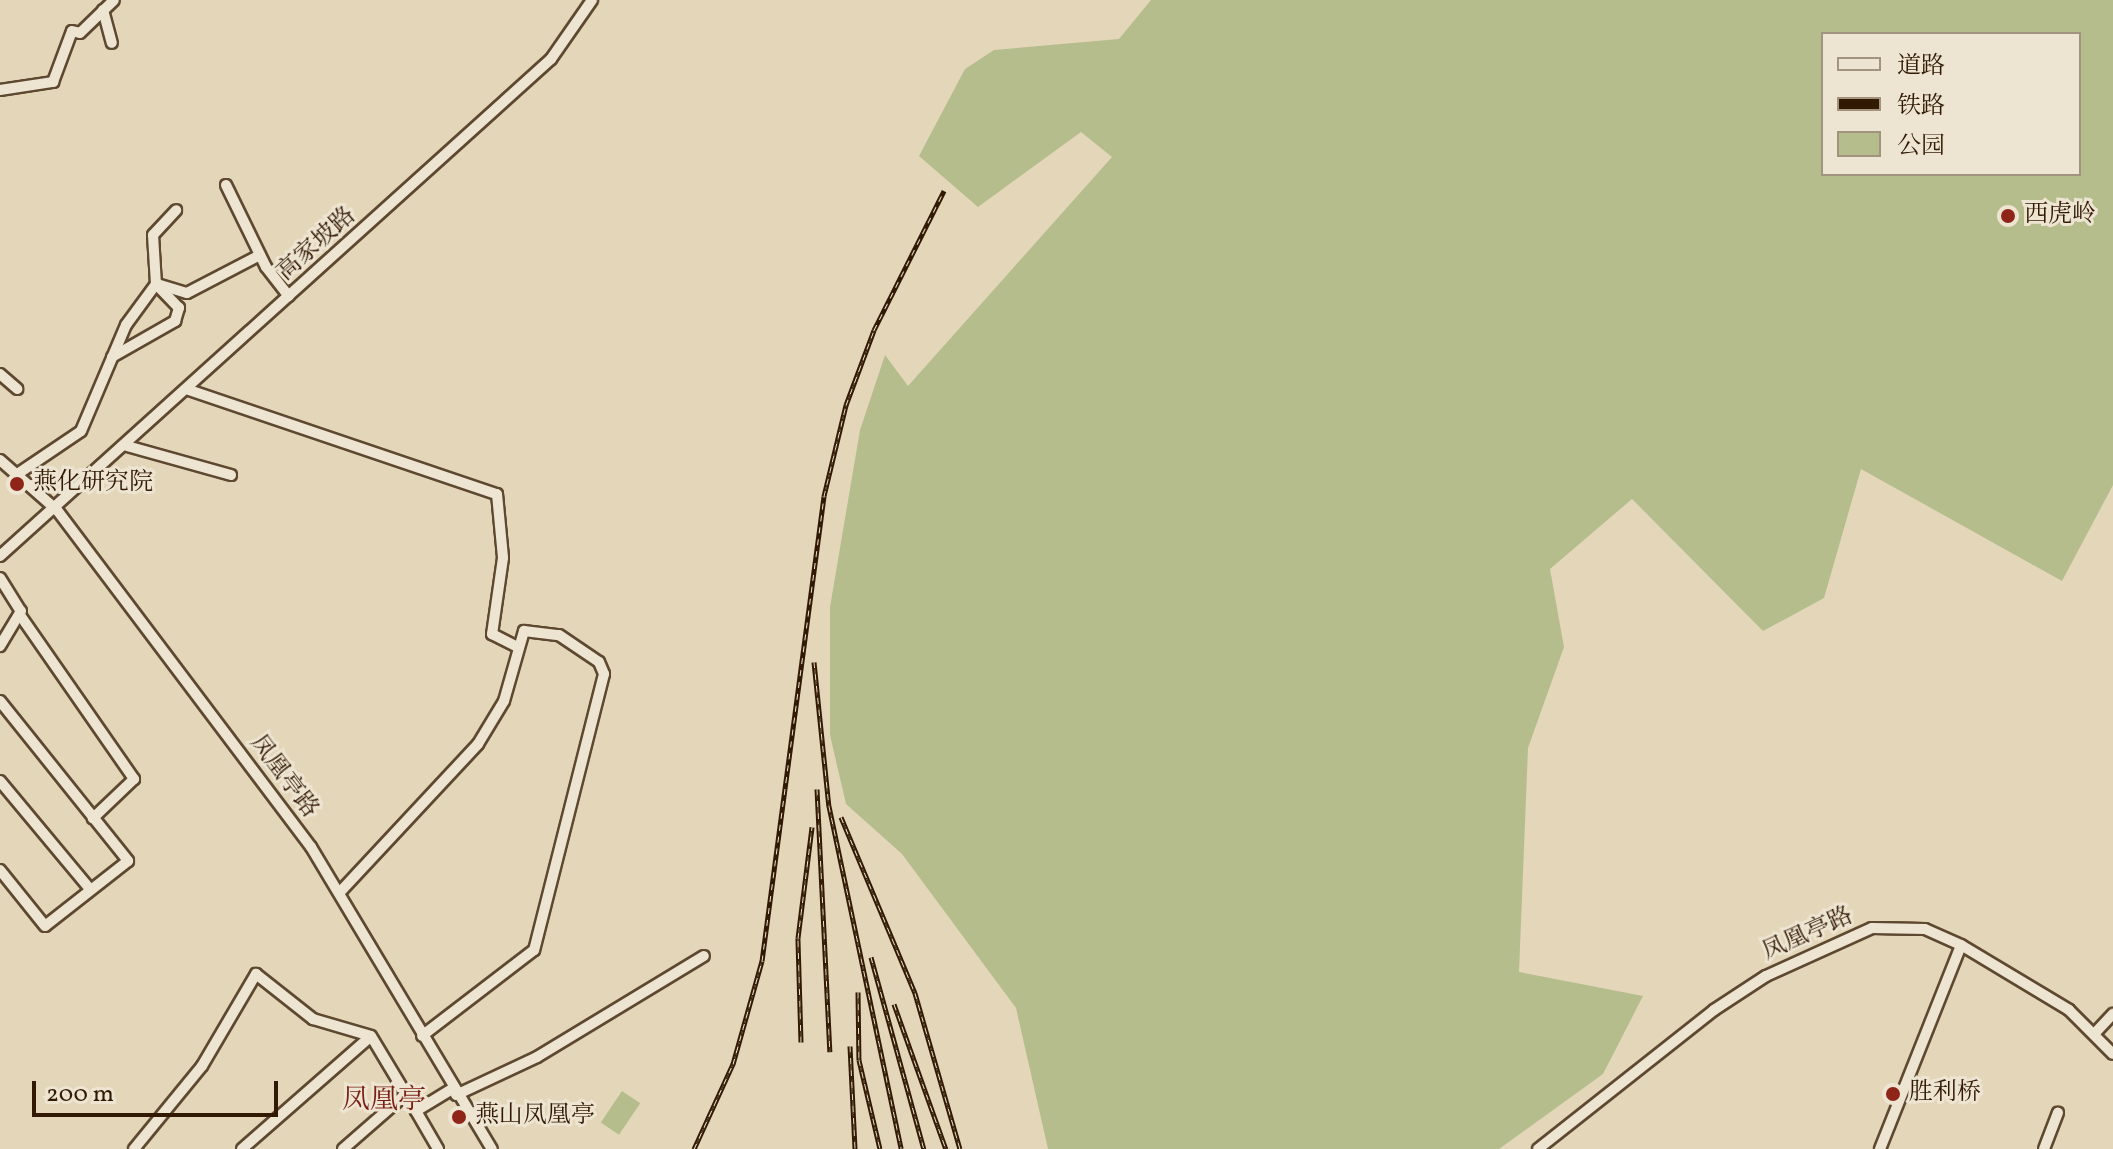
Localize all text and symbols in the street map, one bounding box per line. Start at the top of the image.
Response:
legend [1821,32,2081,176]
text: 道路 [1897,50,1945,84]
text: 铁路 [1897,90,1945,124]
text: 公园 [1897,130,1945,164]
street label: 高家坡路 [272,202,362,288]
place label: 西虎岭 [2024,202,2096,230]
marker: 西虎岭 [1999,207,2017,225]
place label: 燕化研究院 [33,470,153,498]
marker: 燕化研究院 [8,475,26,493]
street label: 凤凰亭路 [243,730,323,824]
street label: 凤凰亭路 [1758,902,1858,968]
scale bar [36,1065,282,1115]
text: 200 m [46,1078,114,1112]
place label: 胜利桥 [1909,1080,1981,1108]
district label: 凤凰亭 [342,1084,426,1118]
marker: 胜利桥 [1884,1085,1902,1103]
place label: 燕山凤凰亭 [475,1103,595,1131]
marker: 燕山凤凰亭 [450,1108,468,1126]

